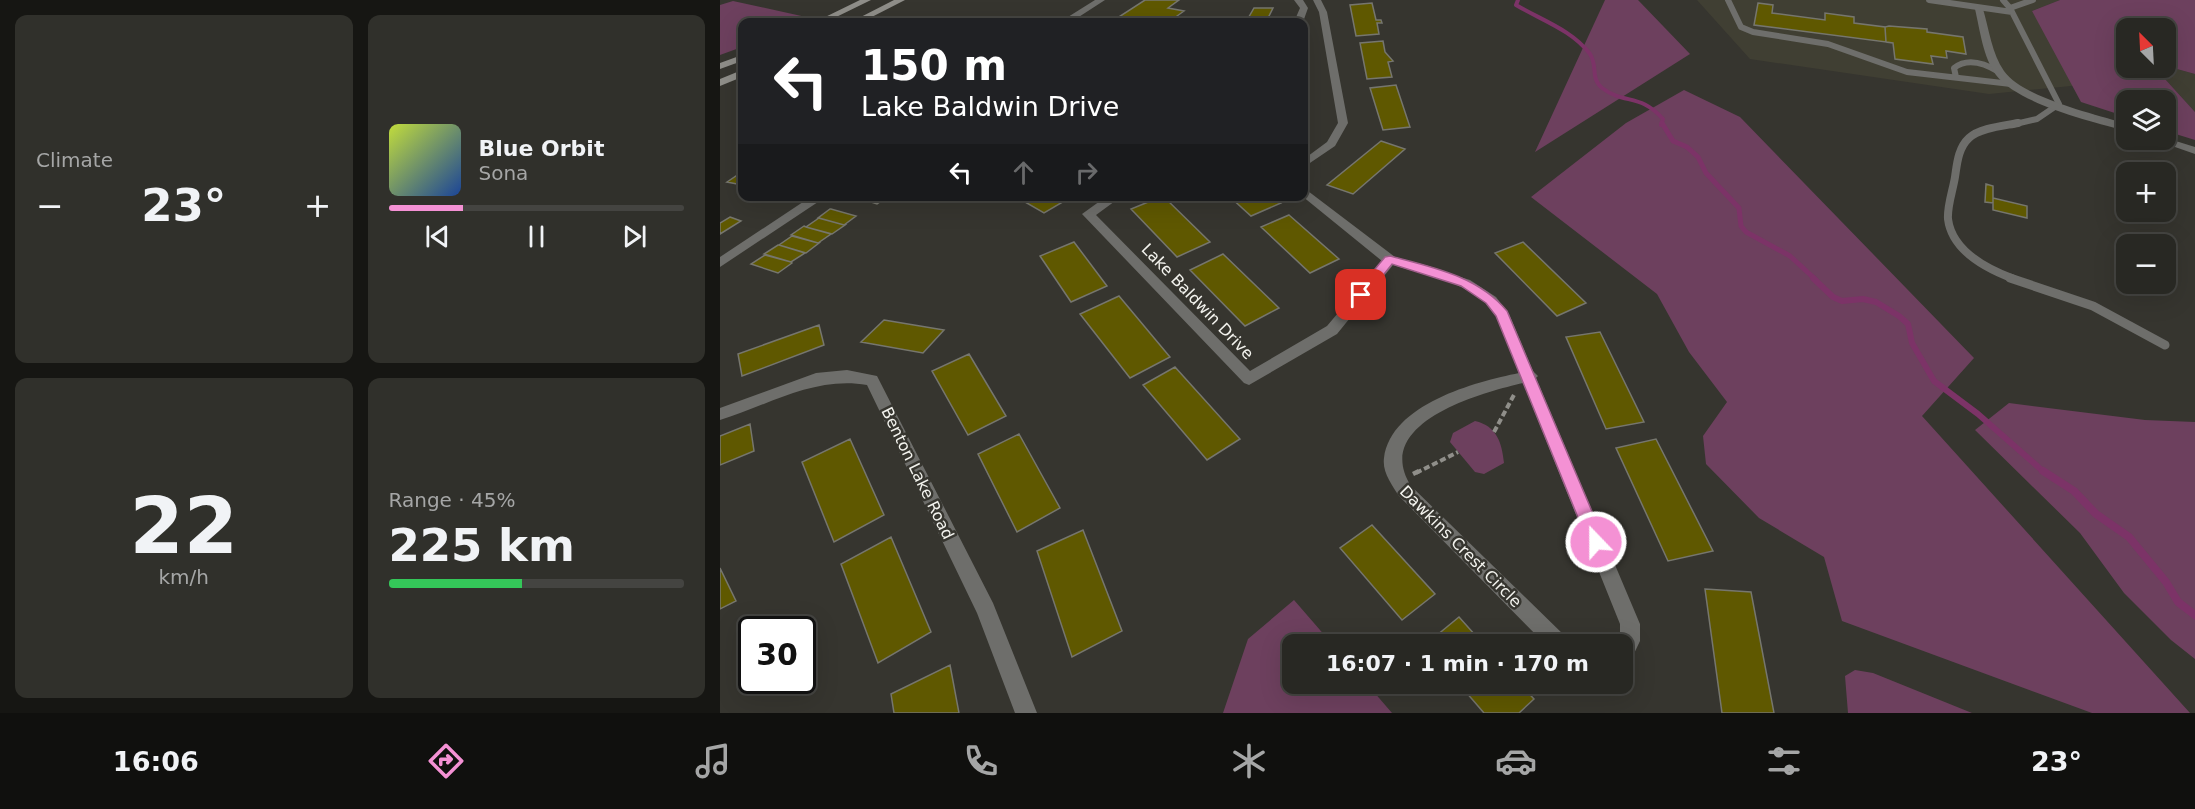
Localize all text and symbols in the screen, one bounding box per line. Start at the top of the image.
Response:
north arrow [2116,18,2176,78]
map controls [2116,18,2176,294]
text: 150 m [861,41,1007,90]
icon: left [762,42,840,120]
button: layers [2116,90,2176,150]
text: Lake Baldwin Drive [861,91,1119,122]
text: Blue Orbit [479,136,604,161]
text: Climate [36,148,113,172]
icon: left [944,156,977,189]
icon: ahead [1007,156,1040,189]
icon: right [1070,156,1103,189]
text: Sona [479,161,528,185]
button: + [2116,162,2176,222]
text: 23° [141,179,226,232]
text: − [36,186,64,225]
text: + [304,186,332,225]
icon: previous [421,220,454,253]
icon: pause [520,220,553,253]
icon: next [618,220,651,253]
button: − [2116,234,2176,294]
street label: Lake Baldwin Drive [1138,240,1258,363]
pin [1335,269,1386,320]
icon: arrive [1344,278,1377,311]
street label: Benton Lake Road [877,404,958,542]
text: 22 [129,481,238,571]
street label: Dawkins Crest Circle [1396,482,1525,611]
text: Range · 45% [389,488,515,512]
position arrow [1564,510,1628,574]
text: 225 km [389,519,575,572]
text: km/h [159,565,209,589]
speed limit sign: 30 [738,616,816,694]
text: 16:07 · 1 min · 170 m [1326,651,1589,676]
icon: directions [425,740,467,782]
icon: music [692,740,734,782]
icon: phone [960,740,1002,782]
icon: climate [1228,740,1270,782]
icon: car [1495,740,1537,782]
icon: filters [1763,740,1805,782]
text: 16:06 [113,746,199,777]
text: 23° [2031,746,2082,777]

